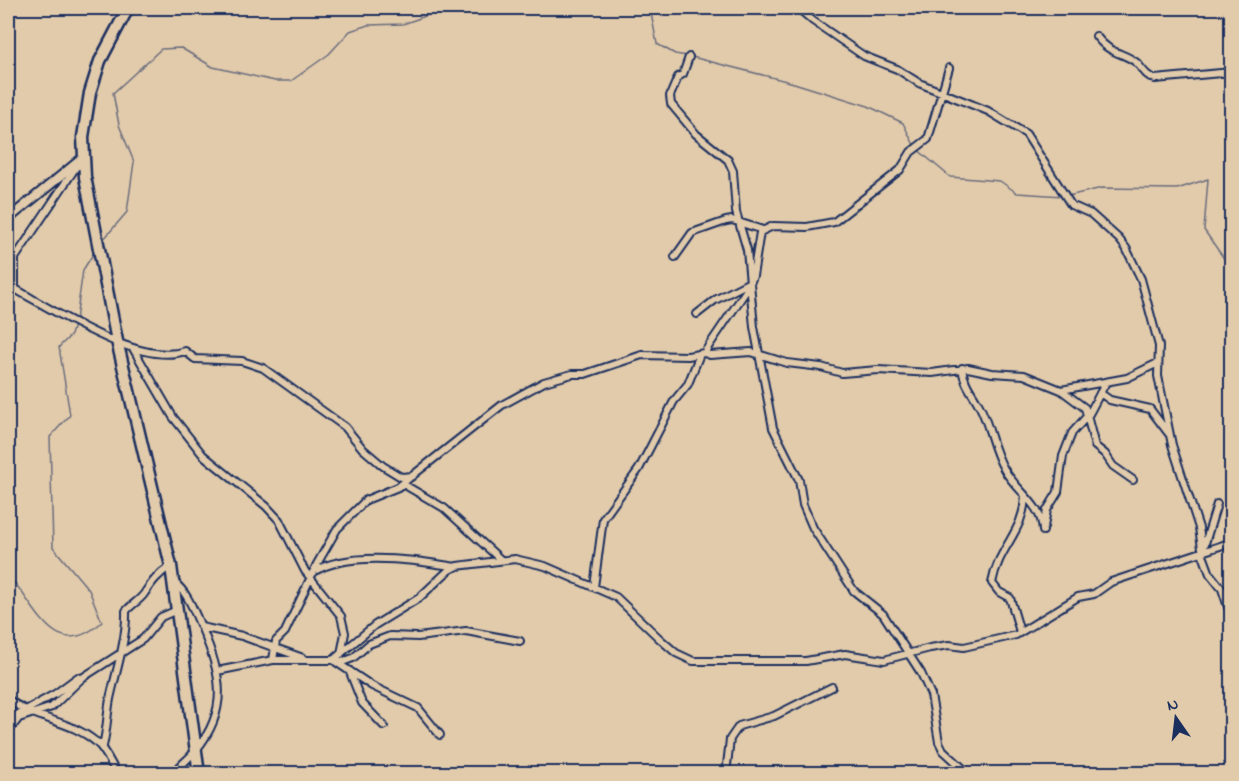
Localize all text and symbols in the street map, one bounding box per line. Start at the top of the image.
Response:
north arrow [1146,688,1206,748]
text: N [1165,692,1181,718]

